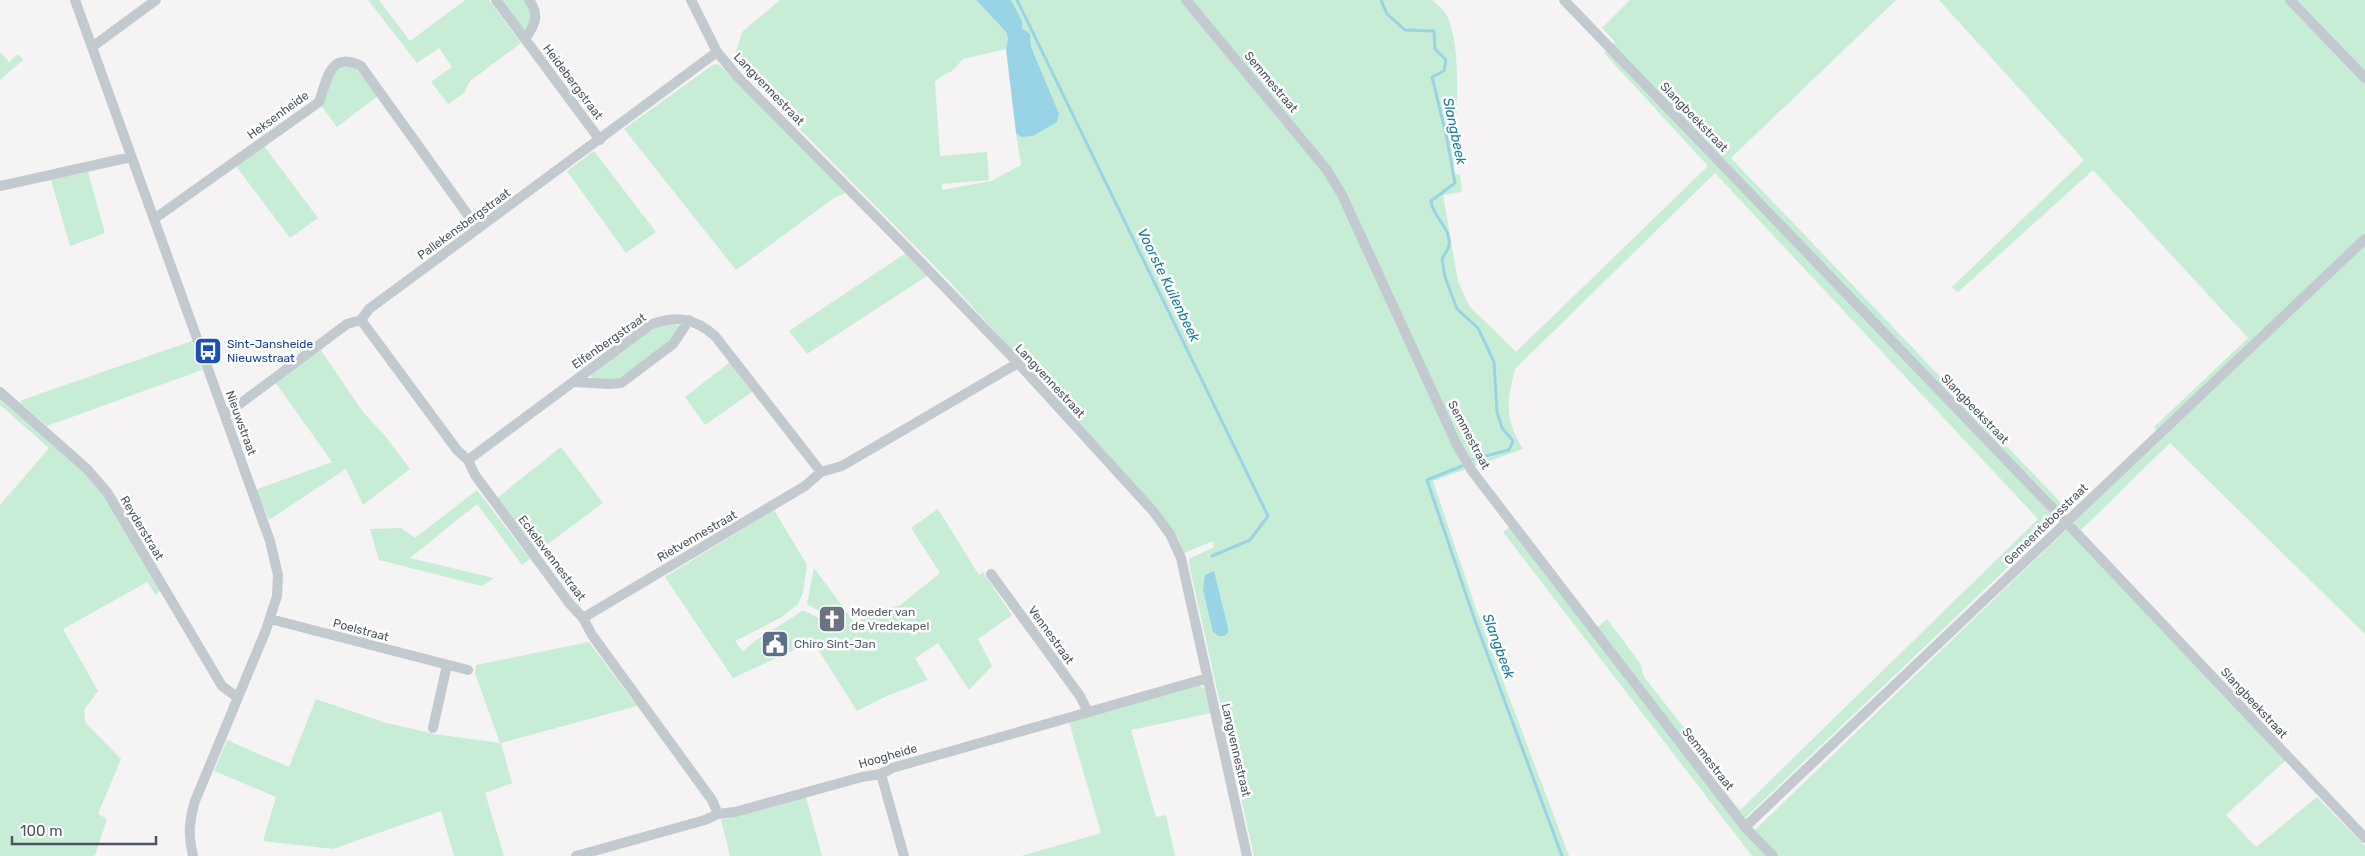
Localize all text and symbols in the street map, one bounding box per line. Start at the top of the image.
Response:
street label: Heidebergstraat [540,42,606,123]
street label: Semmestraat [1241,49,1301,116]
street label: Langvennestraat [731,50,807,128]
street label: Slangbeekstraat [1657,79,1731,155]
street label: Heksenheide [245,88,312,142]
water label: Slangbeek [1439,96,1470,167]
street label: Pallekensbergstraat [415,185,513,262]
water label: Voorste Kuilenbeek [1134,226,1204,345]
street label: Elfenbergstraat [569,310,649,372]
bus stop icon: Sint-Jansheide Nieuwstraat [193,336,223,366]
place label: Sint-Jansheide Nieuwstraat [227,337,313,365]
street label: Langvennestraat [1012,341,1088,421]
street label: Slangbeekstraat [1938,371,2012,447]
street label: Nieuwstraat [223,389,259,458]
street label: Semmestraat [1445,398,1493,472]
street label: Gemeentebosstraat [2001,480,2091,568]
street label: Reyderstraat [117,493,167,563]
street label: Rietvennestraat [655,507,740,564]
street label: Eckelsvennestraat [515,513,589,604]
street label: Vennestraat [1025,603,1077,667]
church icon: Moeder van de Vredekapel [817,604,847,634]
place label: Moeder van de Vredekapel [851,605,929,633]
water label: Slangbeek [1479,611,1518,682]
street label: Poelstraat [332,616,391,644]
public building icon: Chiro Sint-Jan [760,629,790,659]
place label: Chiro Sint-Jan [794,637,876,651]
street label: Slangbeekstraat [2218,665,2290,741]
street label: Langvennestraat [1218,702,1254,798]
street label: Semmestraat [1679,725,1737,793]
street label: Hoogheide [857,741,919,771]
scale bar [12,814,156,846]
text: 100 m [20,822,62,840]

